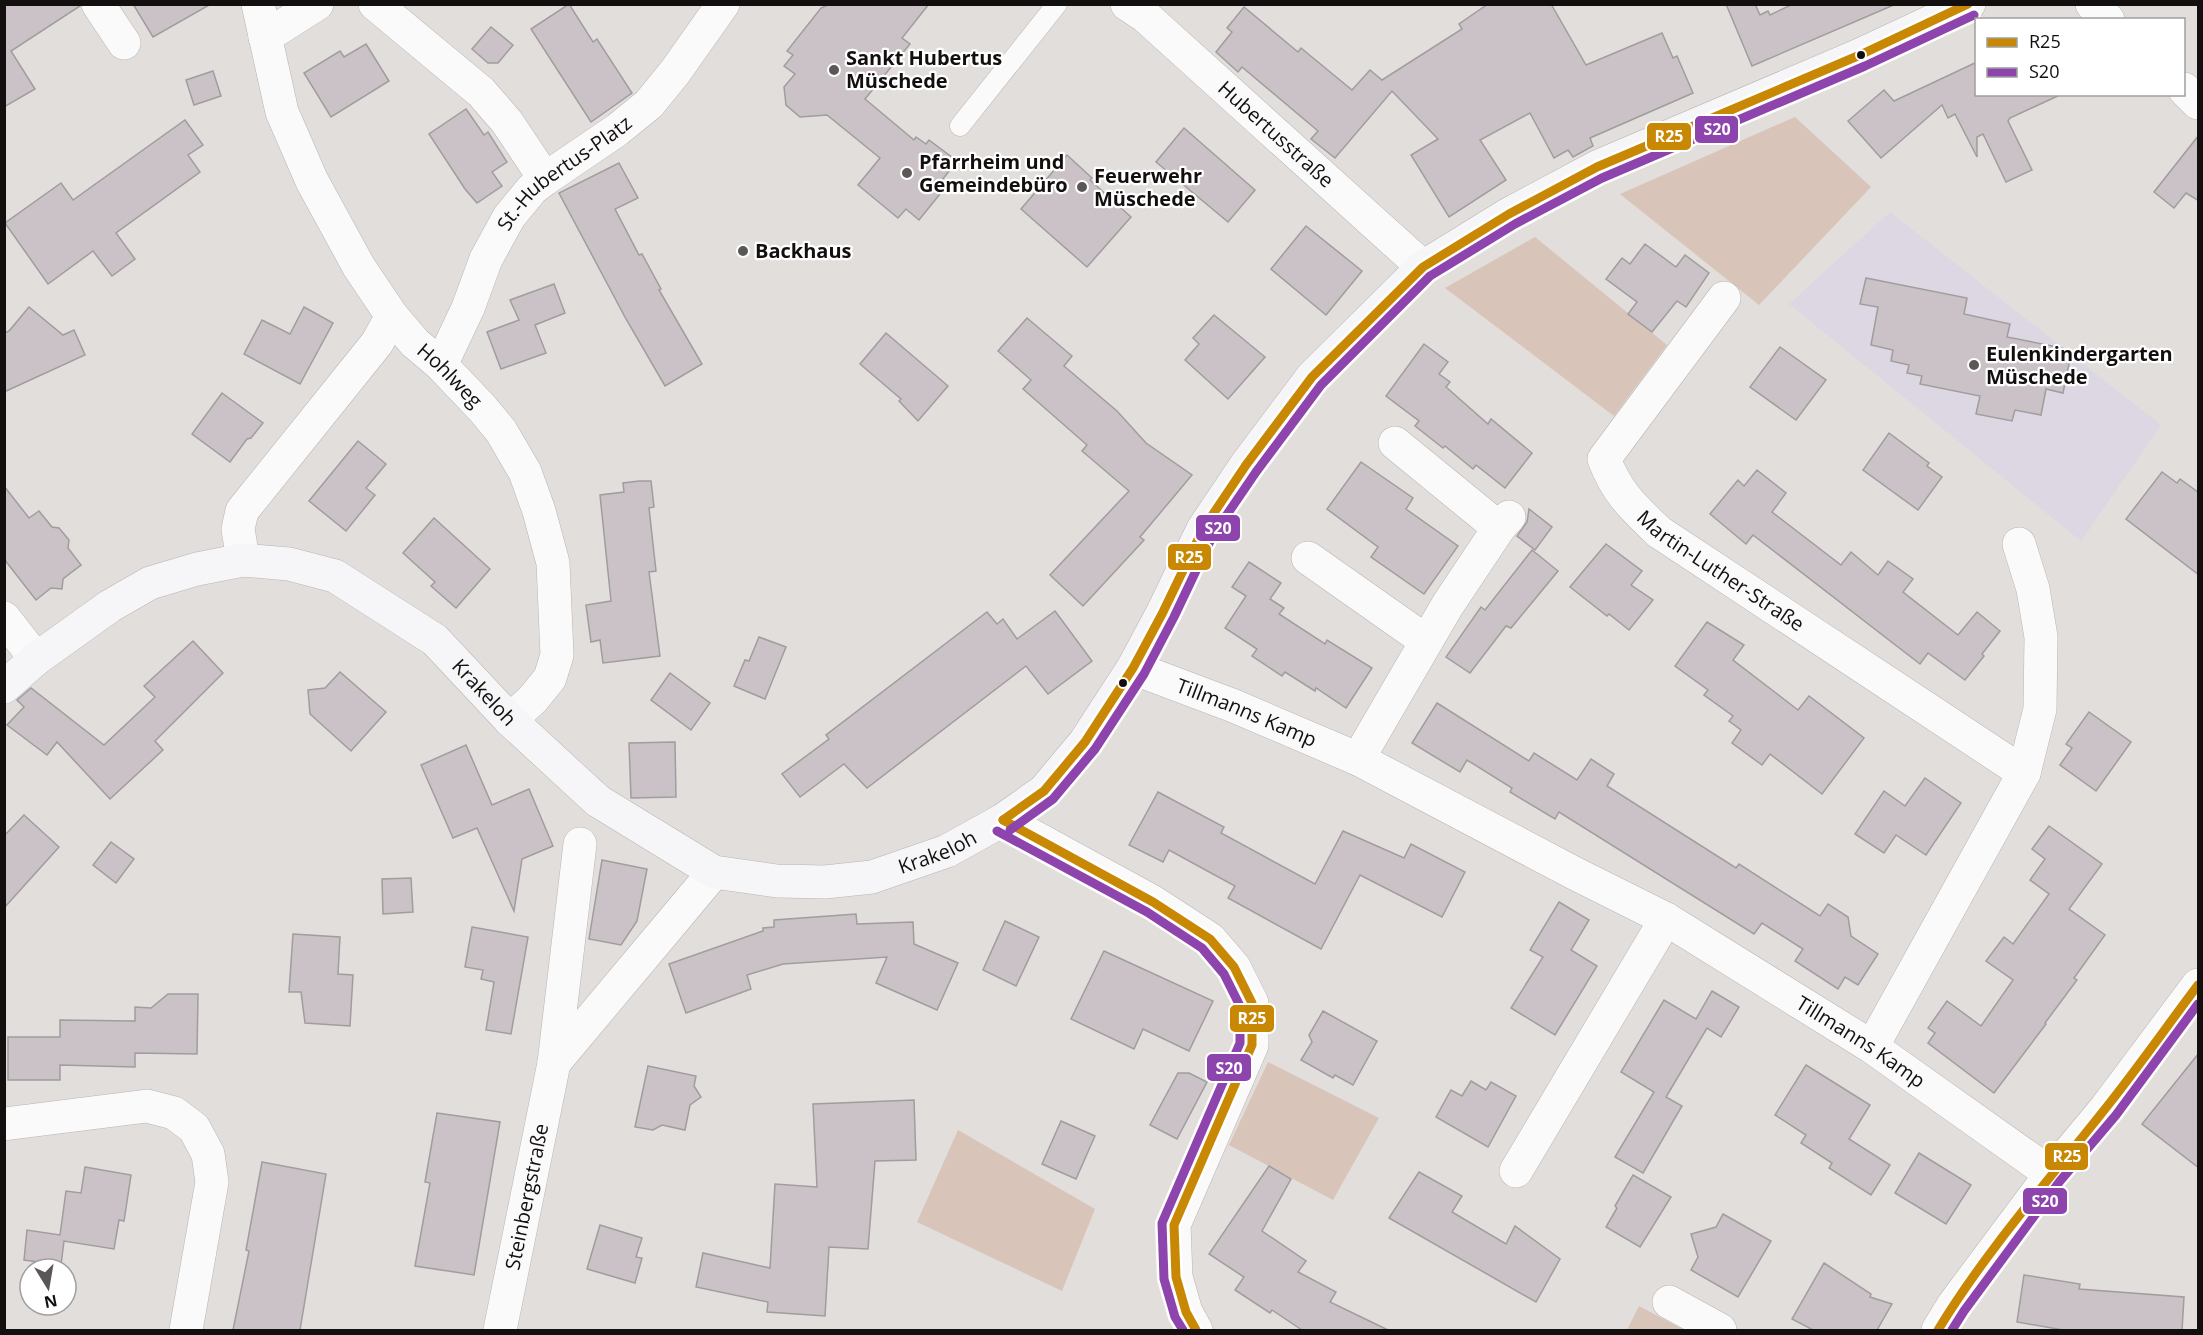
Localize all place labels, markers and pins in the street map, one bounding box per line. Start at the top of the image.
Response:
place label: Sankt Hubertus Müschede [846,44,1002,94]
unlabelled marker [1855,49,1867,61]
marker: Sankt Hubertus Müschede [827,63,841,77]
place label: Pfarrheim und Gemeindebüro [919,148,1068,198]
place label: Feuerwehr Müschede [1094,162,1202,212]
marker: Pfarrheim und Gemeindebüro [900,166,914,180]
marker: Feuerwehr Müschede [1075,180,1089,194]
place label: Backhaus [755,237,852,264]
marker: Backhaus [736,244,750,258]
place label: Eulenkindergarten Müschede [1986,340,2173,390]
marker: Eulenkindergarten Müschede [1967,358,1981,372]
unlabelled marker [1117,677,1129,689]

